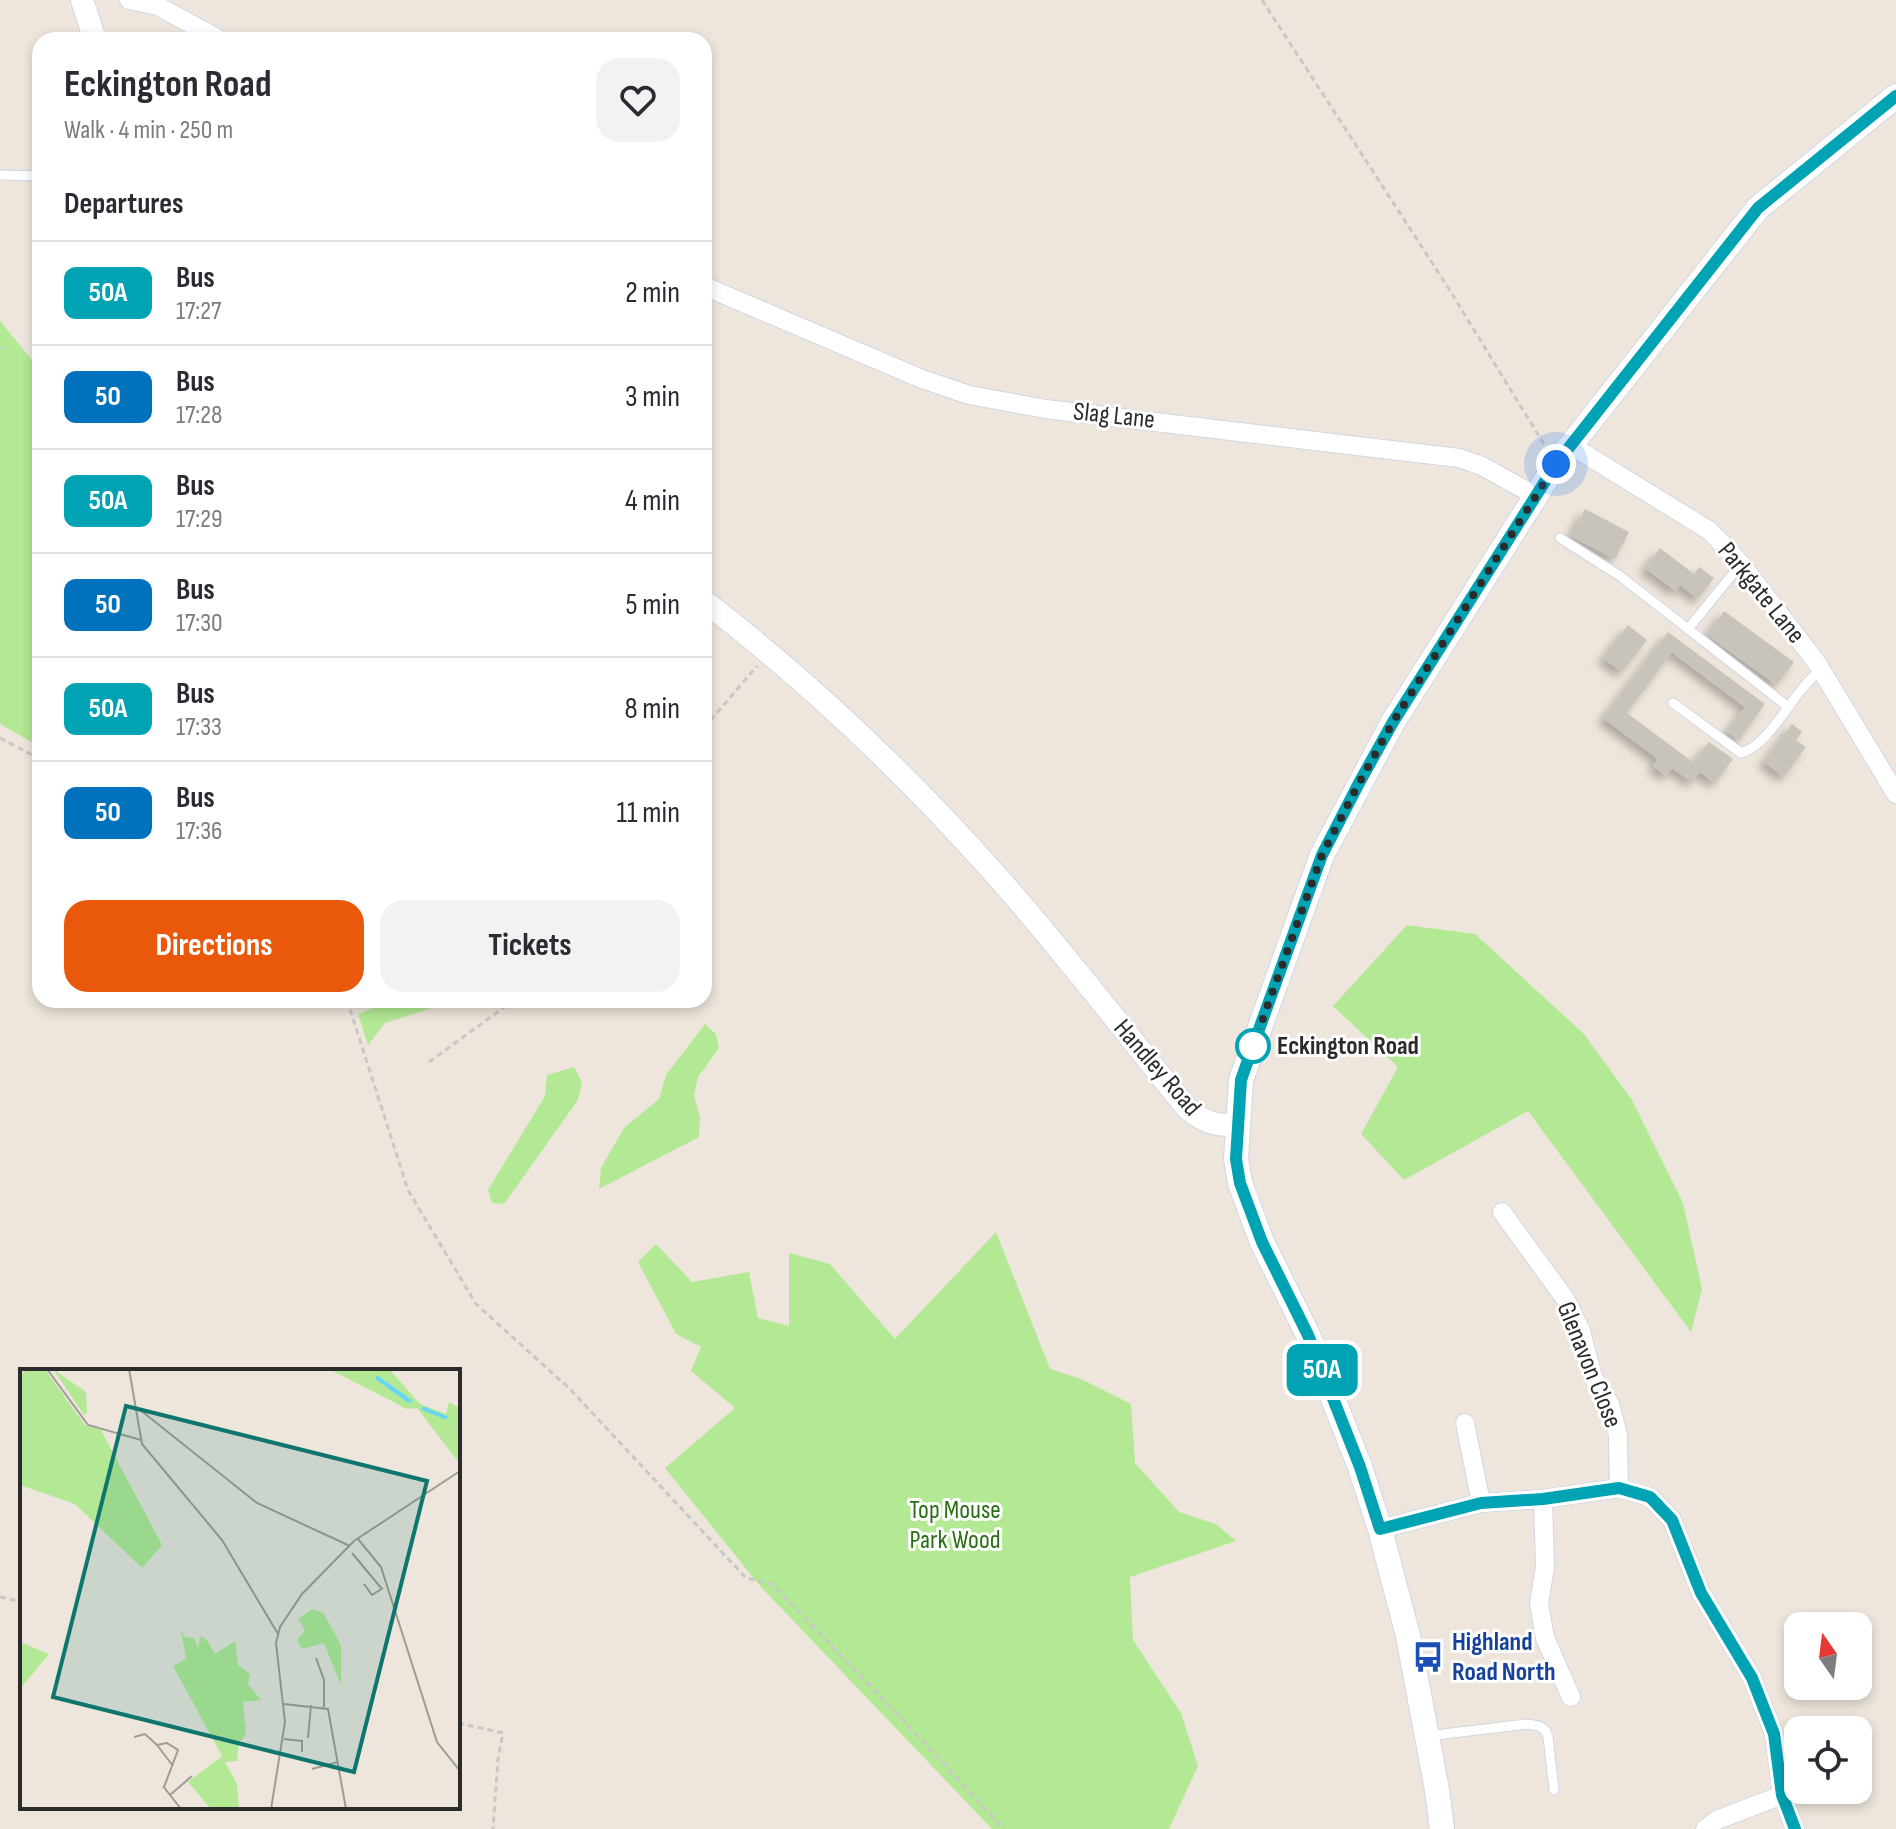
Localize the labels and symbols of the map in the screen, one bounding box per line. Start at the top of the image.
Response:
street label: Slag Lane [1072,396,1156,436]
your location [1536,444,1576,484]
street label: Parkgate Lane [1711,536,1811,650]
street label: Handley Road [1107,1013,1207,1123]
marker: Eckington Road [1236,1029,1270,1063]
place label: Eckington Road [1277,1031,1419,1062]
street label: Glenavon Close [1550,1297,1628,1433]
line badge: 50A [1276,1344,1368,1396]
inset map [20,1369,460,1809]
park label: Top Mouse Park Wood [909,1495,1001,1556]
north arrow [1784,1612,1872,1700]
place label: Highland Road North [1452,1627,1556,1688]
bus stop icon: Highland Road North [1411,1640,1445,1674]

